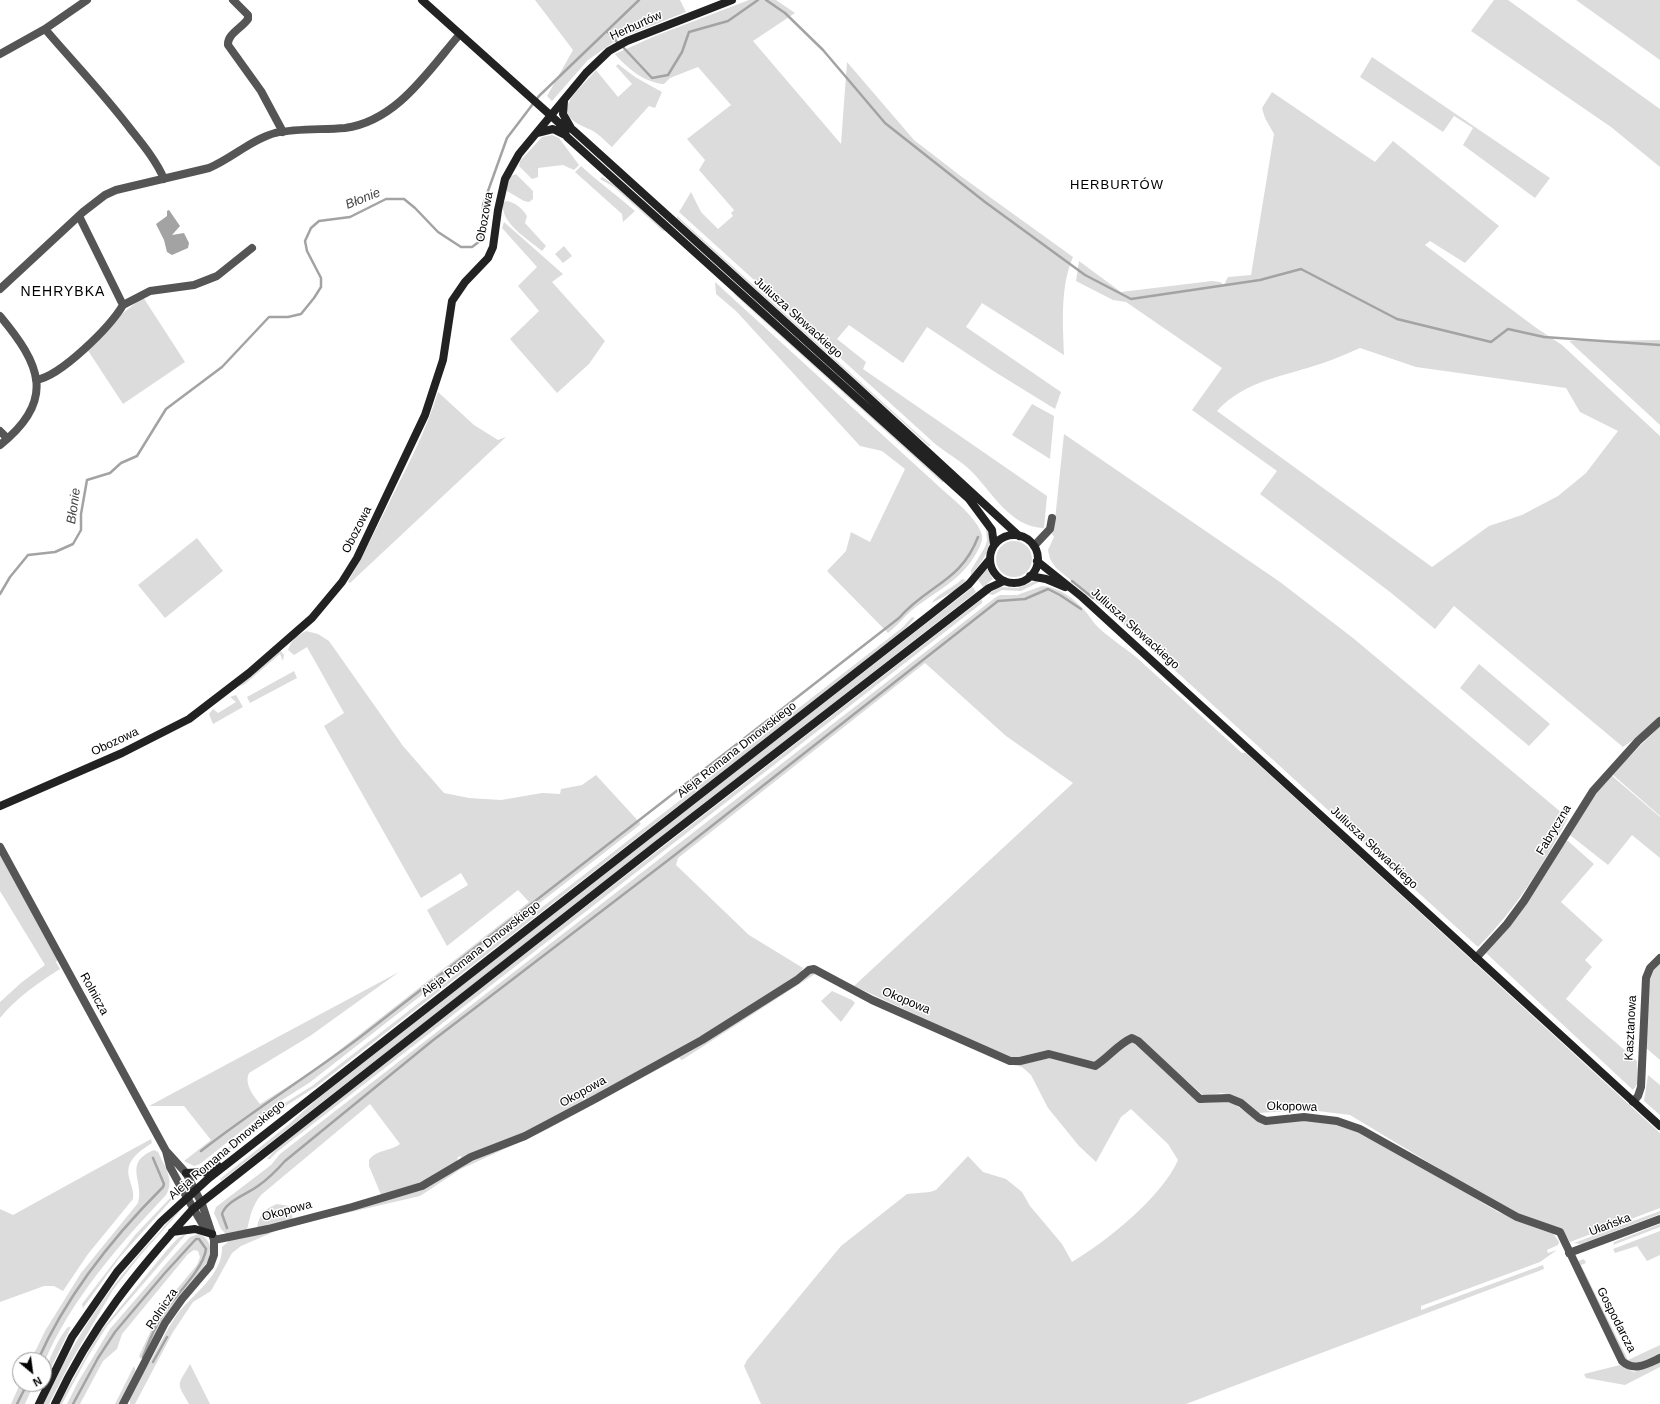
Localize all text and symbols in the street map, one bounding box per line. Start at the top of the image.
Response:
street label: Herburtów [608,8,664,44]
district label: HERBURTÓW [1070,177,1164,193]
water label: Błonie [343,185,383,213]
street label: Obozowa [474,191,496,243]
street label: Juliusza Słowackiego [751,274,845,362]
district label: NEHRYBKA [21,284,105,300]
water label: Błonie [64,487,84,525]
street label: Obozowa [339,504,375,556]
street label: Juliusza Słowackiego [1088,585,1182,673]
street label: Aleja Romana Dmowskiego [674,699,800,801]
street label: Obozowa [89,725,141,759]
street label: Fabryczna [1533,802,1575,858]
street label: Juliusza Słowackiego [1327,804,1421,892]
street label: Aleja Romana Dmowskiego [418,898,544,1000]
street label: Rolnicza [77,970,111,1018]
street label: Okopowa [880,984,932,1018]
street label: Kasztanowa [1622,995,1640,1061]
street label: Okopowa [557,1073,609,1111]
street label: Aleja Romana Dmowskiego [166,1097,288,1203]
street label: Okopowa [1267,1099,1317,1115]
street label: Okopowa [261,1197,313,1225]
street label: Ułańska [1587,1211,1633,1239]
street label: Gospodarcza [1593,1285,1639,1355]
street label: Rolnicza [143,1286,181,1332]
north arrow [12,1352,52,1392]
text: N [31,1374,44,1389]

